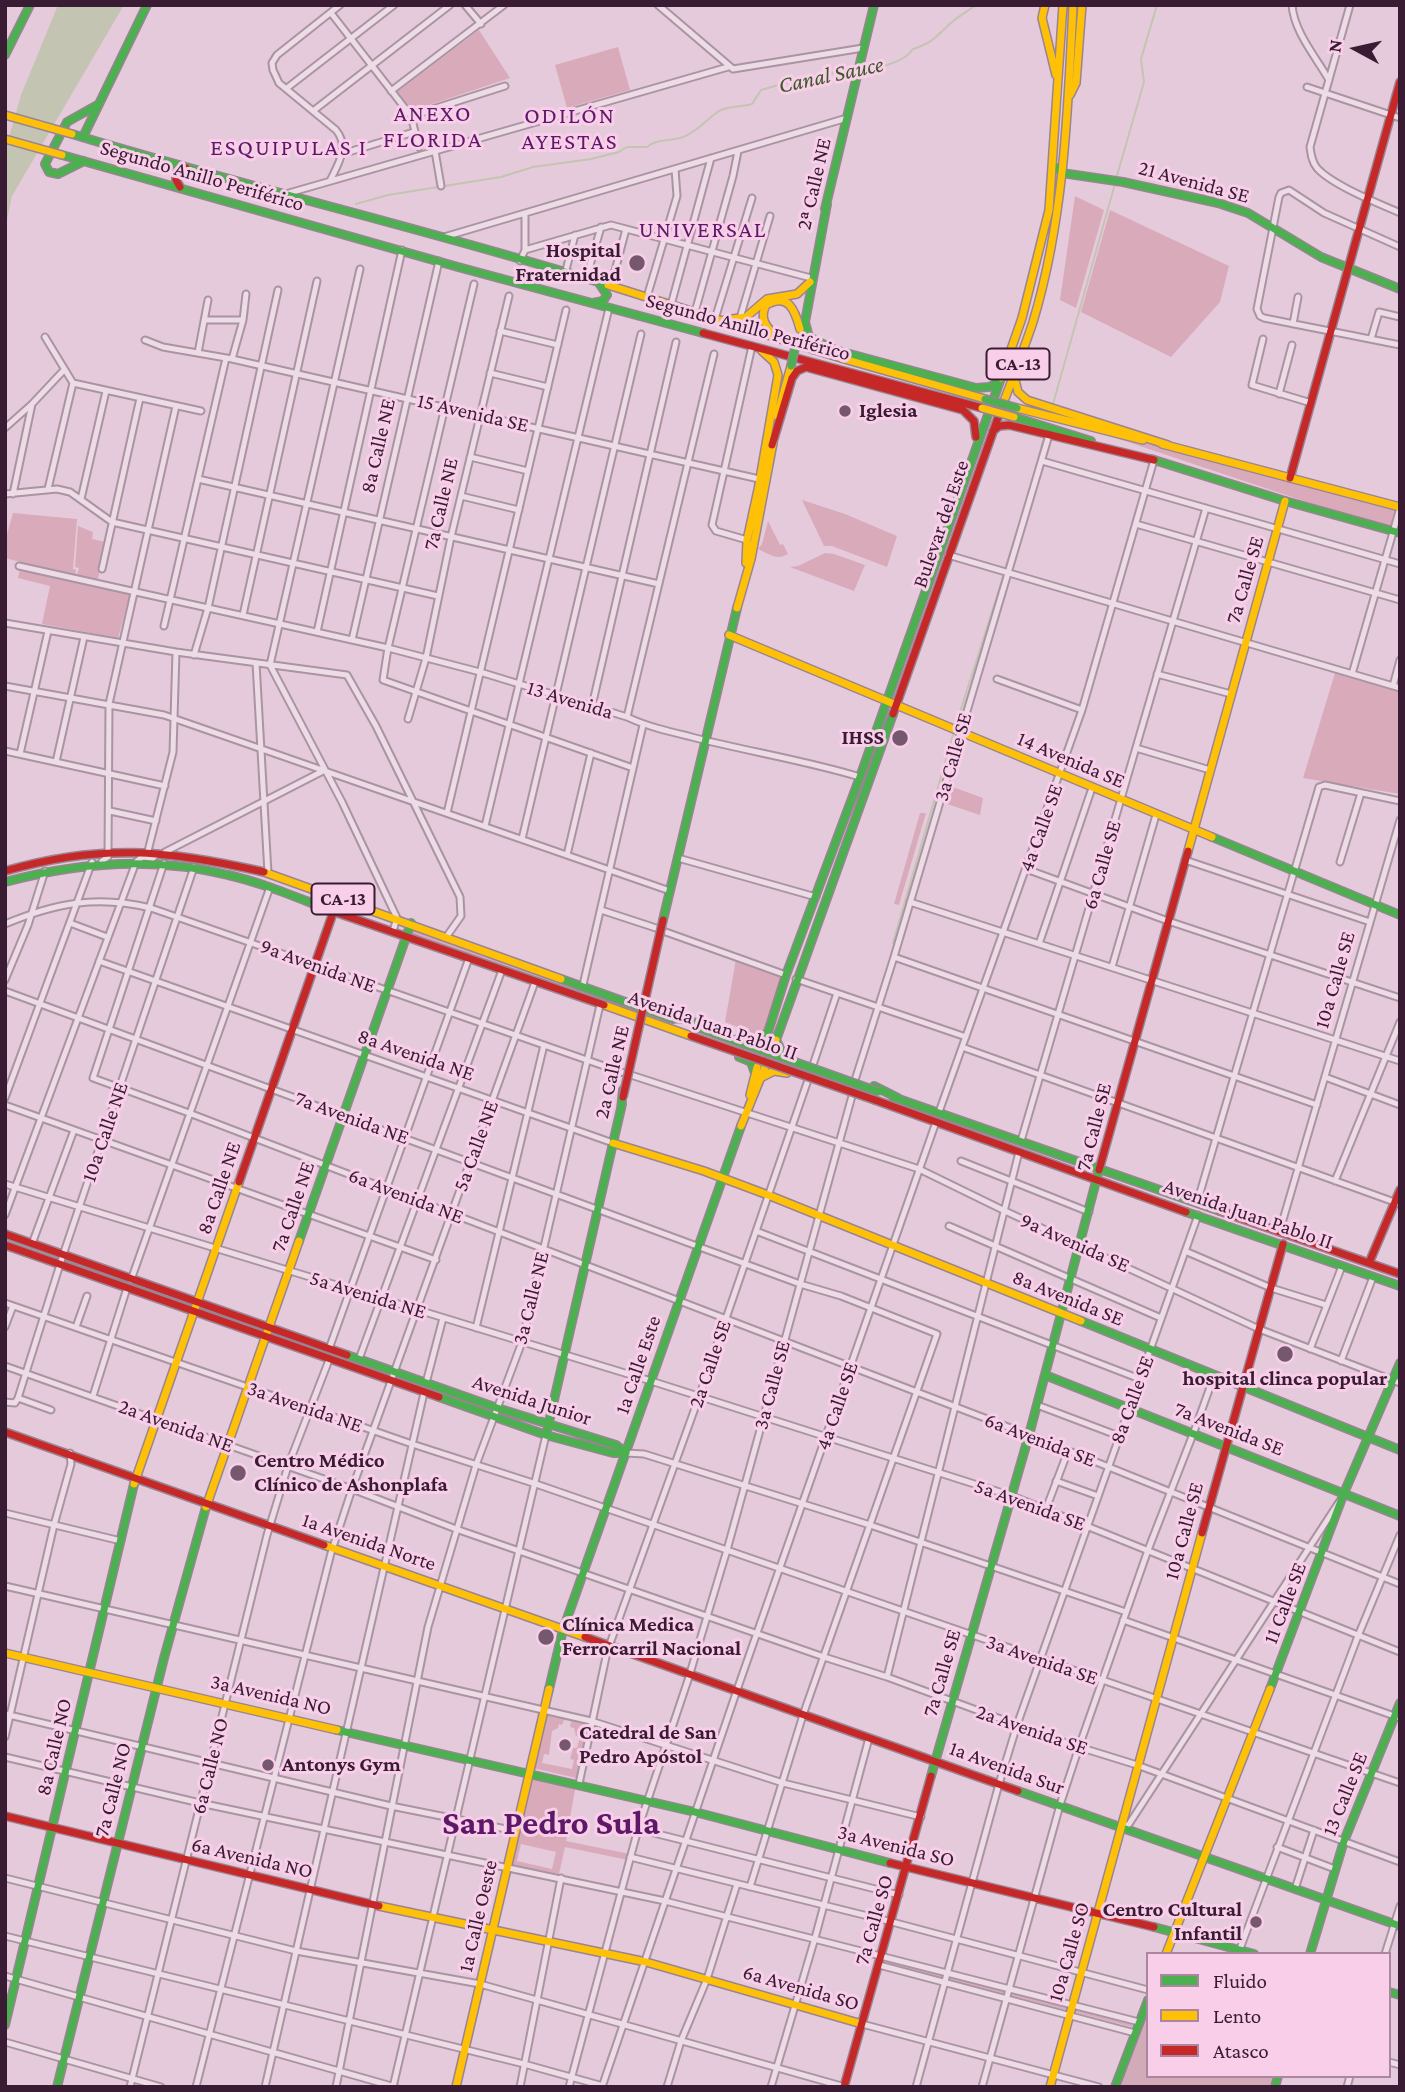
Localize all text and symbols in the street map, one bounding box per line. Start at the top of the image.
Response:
north arrow [1321,14,1391,84]
text: N [1323,38,1346,54]
water label: Canal Sauce [776,50,886,100]
district label: ANEXO FLORIDA [384,100,482,154]
district label: ODILÓN AYESTAS [522,102,618,156]
district label: ESQUIPULAS I [212,134,366,162]
street label: Segundo Anillo Periférico [97,135,307,217]
street label: 2ª Calle NE [791,136,837,232]
street label: 21 Avenida SE [1136,155,1252,209]
district label: UNIVERSAL [640,216,766,244]
place label: Hospital Fraternidad [515,238,621,288]
marker: Hospital Fraternidad [627,253,647,273]
street label: Segundo Anillo Periférico [643,288,853,366]
road number: CA-13 [986,348,1050,380]
street label: 15 Avenida SE [415,388,531,438]
street label: 8a Calle NE [355,396,401,496]
place label: Iglesia [859,398,917,424]
marker: Iglesia [837,403,853,419]
street label: 7a Calle NE [418,455,464,553]
street label: Bulevar del Este [907,457,975,591]
street label: 7a Calle SE [1220,533,1270,627]
street label: 13 Avenida [524,675,616,725]
street label: 3a Calle SE [928,710,978,804]
place label: IHSS [842,725,884,751]
street label: 14 Avenida SE [1013,726,1129,794]
marker: IHSS [890,728,910,748]
street label: 4a Calle SE [1013,781,1069,875]
street label: 6a Calle SE [1077,817,1127,913]
road number: CA-13 [312,884,374,914]
street label: 10a Calle SE [1309,928,1361,1032]
street label: 9a Avenida NE [257,933,379,999]
street label: Avenida Juan Pablo II [625,984,801,1066]
street label: 8a Avenida NE [354,1023,478,1087]
street label: 2a Calle NE [589,1023,635,1121]
street label: 10a Calle NE [76,1079,134,1185]
street label: 7a Calle SE [1071,1080,1117,1174]
street label: 7a Avenida NE [291,1086,413,1150]
street label: 5a Calle NE [448,1097,504,1195]
street label: 8a Calle NE [191,1138,247,1238]
street label: 7a Calle NE [266,1158,320,1256]
street label: 6a Avenida NE [345,1163,467,1229]
street label: Avenida Juan Pablo II [1160,1173,1336,1255]
street label: 9a Avenida SE [1016,1208,1134,1278]
street label: 3a Calle NE [507,1249,555,1347]
street label: 8a Avenida SE [1009,1264,1127,1332]
street label: 5a Avenida NE [307,1265,429,1325]
street label: 1a Calle Este [609,1312,667,1418]
street label: 2a Calle SE [683,1317,737,1411]
street label: 3a Calle SE [748,1338,796,1432]
marker: hospital clinca popular [1275,1344,1295,1364]
street label: 8a Calle SE [1104,1352,1160,1448]
street label: 4a Calle SE [810,1358,864,1454]
place label: hospital clinca popular [1182,1366,1388,1392]
street label: Avenida Junior [469,1369,595,1431]
street label: 3a Avenida NE [244,1375,366,1439]
street label: 2a Avenida NE [115,1394,237,1458]
street label: 7a Avenida SE [1171,1397,1287,1461]
street label: 6a Avenida SE [981,1407,1099,1473]
place label: Centro Médico Clínico de Ashonplafa [254,1448,448,1498]
marker: Centro Médico Clínico de Ashonplafa [228,1463,248,1483]
street label: 5a Avenida SE [971,1473,1089,1537]
street label: 10a Calle SE [1159,1479,1209,1583]
street label: 1a Avenida Norte [299,1507,439,1577]
street label: 11 Calle SE [1258,1559,1312,1647]
place label: Clínica Medica Ferrocarril Nacional [562,1612,741,1662]
street label: 7a Calle SE [917,1626,967,1720]
marker: Clínica Medica Ferrocarril Nacional [536,1627,556,1647]
street label: 3a Avenida SE [983,1629,1101,1691]
street label: 3a Avenida NO [208,1669,334,1721]
street label: 8a Calle NO [31,1696,77,1798]
street label: 2a Avenida SE [973,1699,1091,1761]
street label: 6a Calle NO [186,1715,234,1817]
place label: Catedral de San Pedro Apóstol [579,1720,717,1770]
street label: 1a Avenida Sur [946,1736,1068,1800]
marker: Catedral de San Pedro Apóstol [557,1737,573,1753]
street label: 7a Calle NO [89,1740,137,1840]
street label: 13 Calle SE [1317,1748,1373,1840]
place label: Antonys Gym [282,1752,401,1778]
marker: Antonys Gym [260,1757,276,1773]
district label: San Pedro Sula [442,1802,660,1844]
street label: 3a Avenida SO [835,1819,957,1873]
street label: 6a Avenida NO [189,1832,315,1884]
street label: 1a Calle Oeste [453,1857,503,1975]
street label: 7a Calle SO [849,1872,899,1968]
place label: Centro Cultural Infantil [1103,1897,1242,1947]
street label: 10a Calle SO [1043,1899,1095,2005]
marker: Centro Cultural Infantil [1248,1914,1264,1930]
legend [1146,1952,1391,2078]
street label: 6a Avenida SO [740,1959,862,2017]
text: Fluido [1213,1969,1267,1993]
text: Lento [1213,2004,1261,2028]
text: Atasco [1213,2039,1269,2063]

